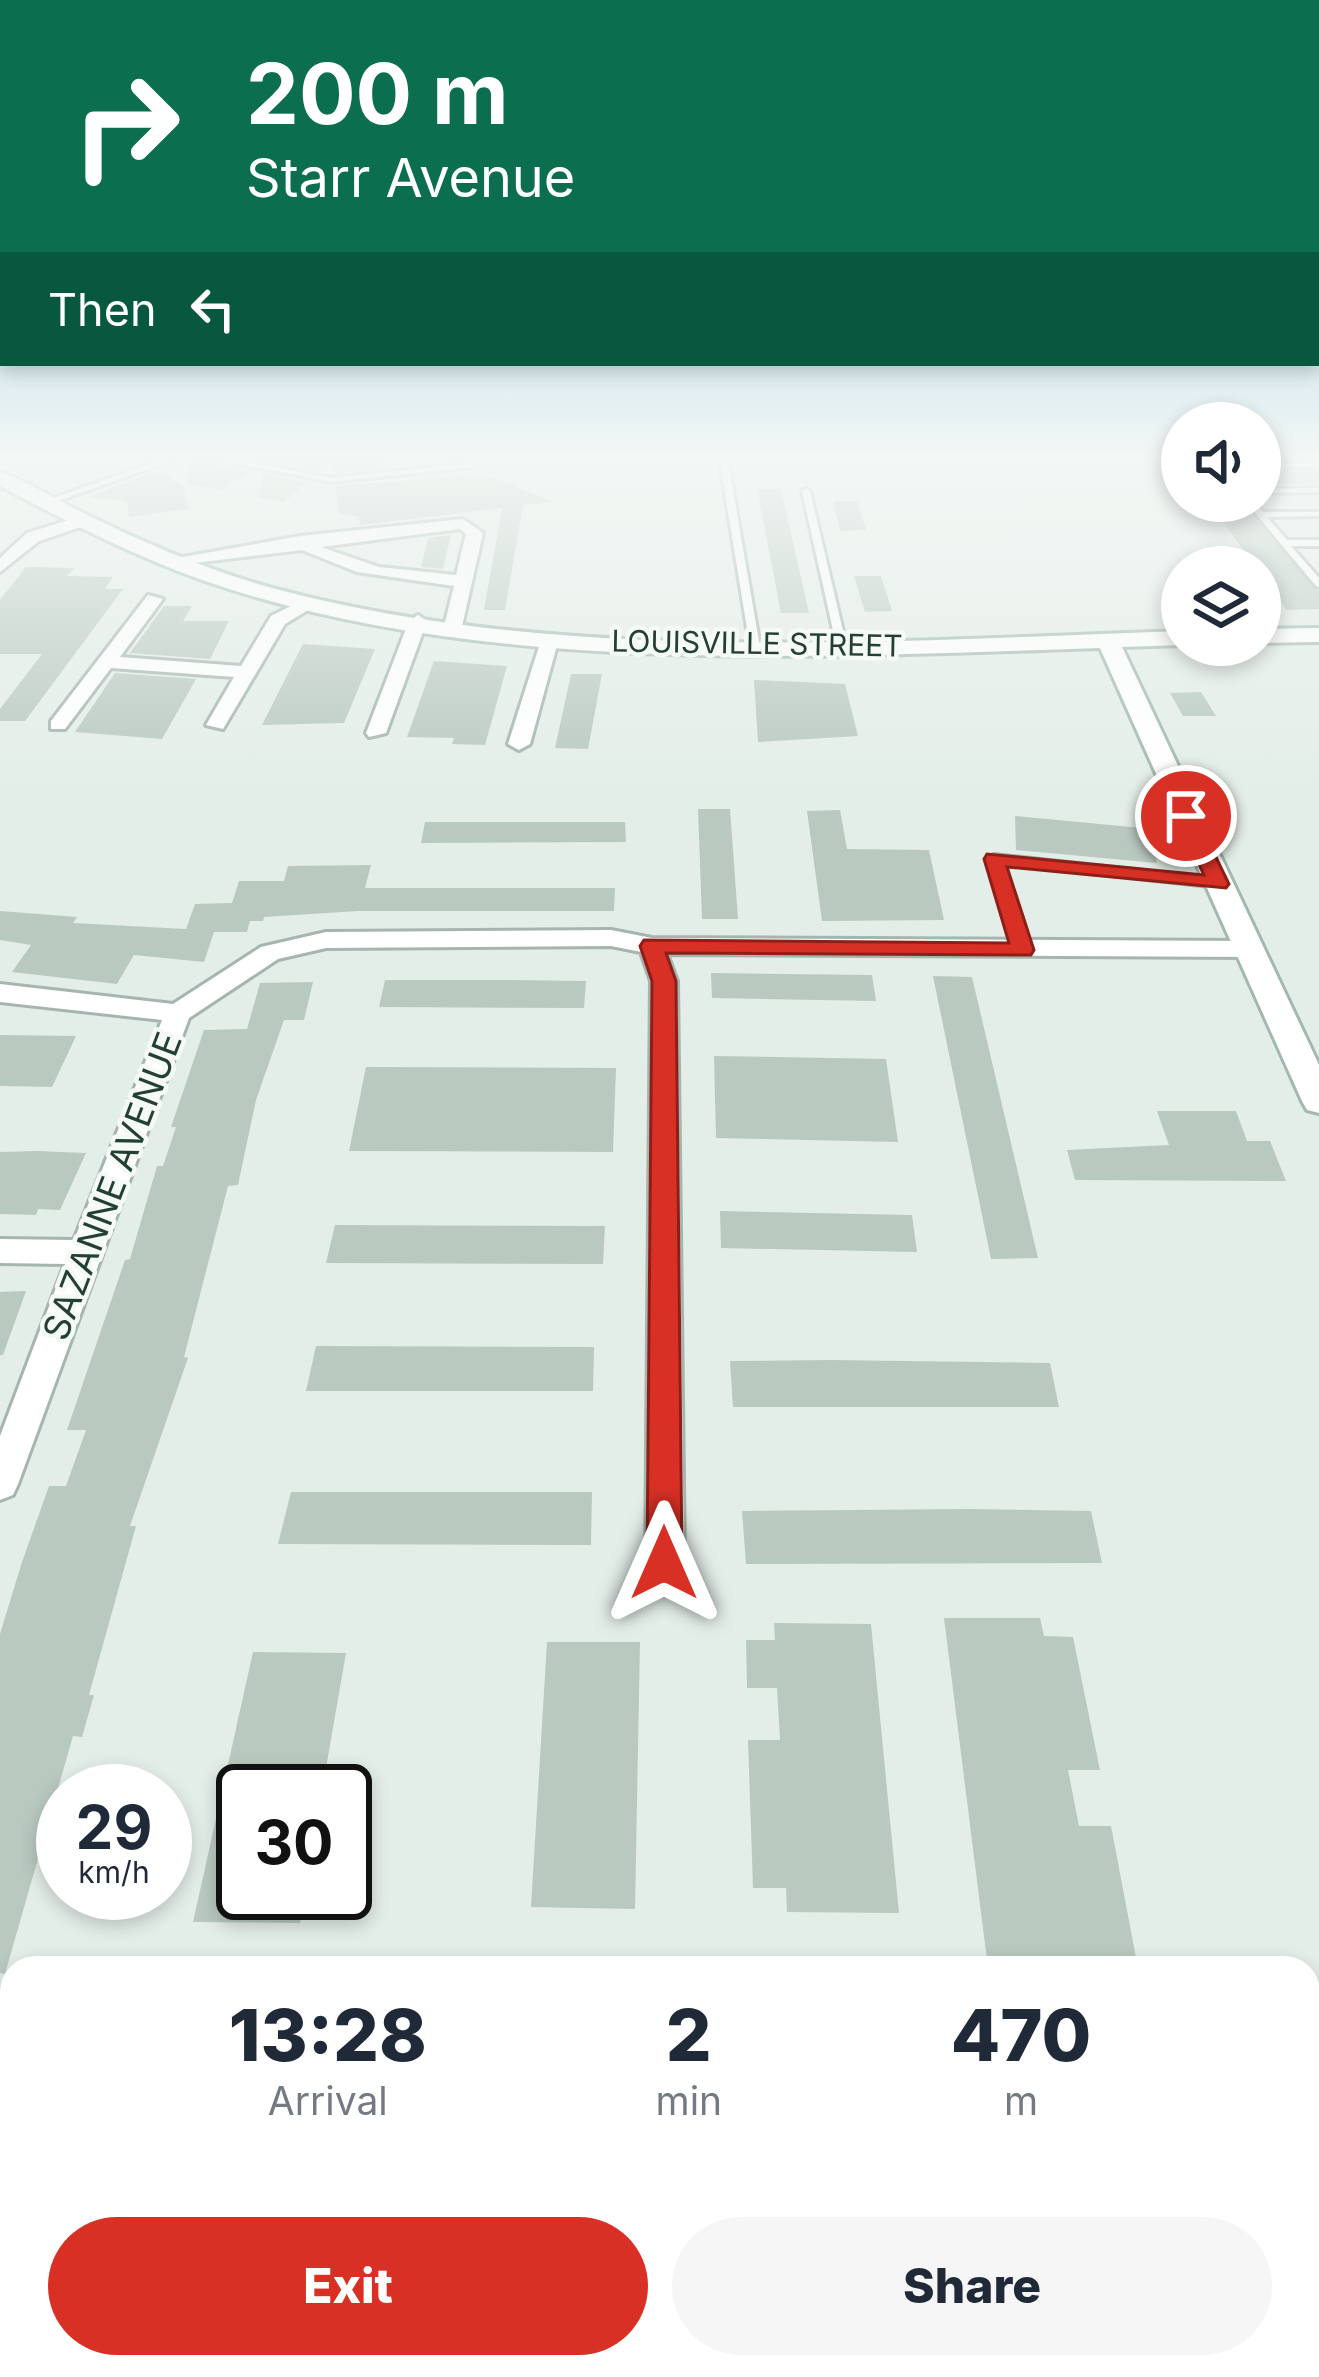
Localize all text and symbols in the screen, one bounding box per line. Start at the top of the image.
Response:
text: 200 m [246,43,509,144]
icon: right [48,48,204,204]
text: Starr Avenue [246,145,575,210]
icon: left [180,276,246,342]
text: Then [48,282,156,337]
map controls [1161,402,1281,666]
button: sound [1161,402,1281,522]
button: layers [1161,546,1281,666]
street label: LOUISVILLE STREET [611,622,903,664]
pin [1135,765,1237,867]
icon: arrive [1153,783,1219,849]
street label: SAZANNE AVENUE [33,1026,191,1346]
position arrow [601,1500,727,1626]
speed limit sign: 30 [216,1764,372,1920]
text: 29 [76,1791,152,1863]
text: km/h [78,1854,150,1890]
text: 13:28 [229,1991,427,2078]
text: 2 [666,1991,712,2078]
text: 470 [951,1991,1091,2078]
text: Arrival [268,2077,388,2124]
text: min [655,2077,722,2124]
text: m [1004,2077,1038,2124]
button: Exit [48,2217,648,2355]
button: Share [672,2217,1272,2355]

